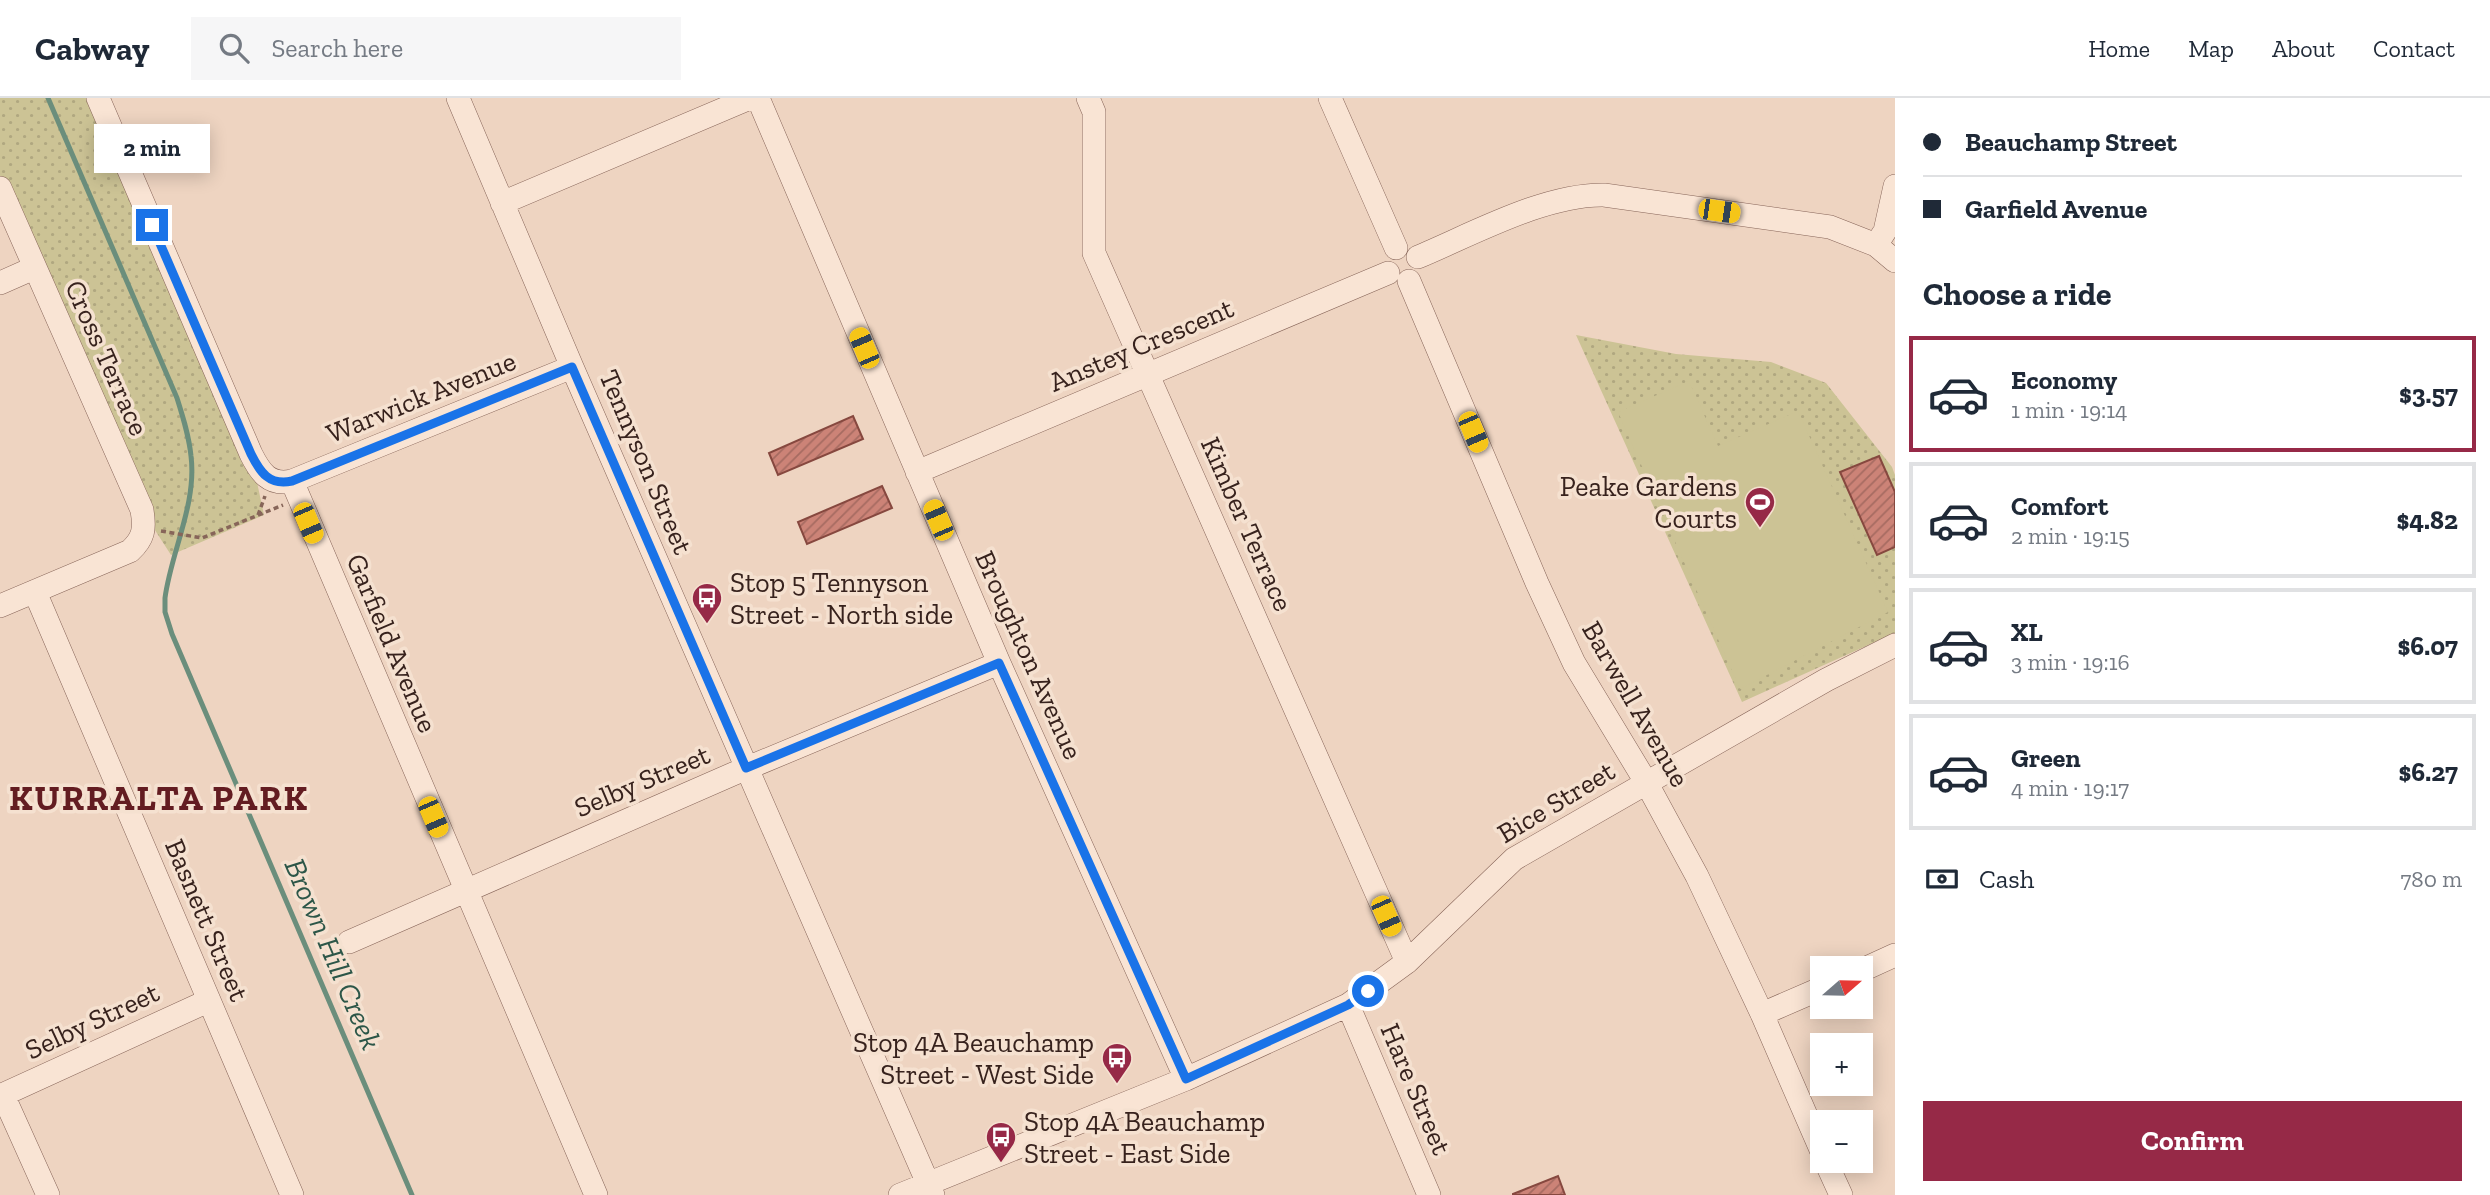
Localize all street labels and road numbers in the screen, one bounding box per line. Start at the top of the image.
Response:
street label: Cross Terrace [58,275,156,441]
street label: Anstey Crescent [1044,291,1239,399]
street label: Warwick Avenue [322,344,520,450]
street label: Tennyson Street [592,365,700,560]
street label: Kimber Terrace [1194,432,1300,616]
street label: Broughton Avenue [968,546,1090,764]
street label: Garfield Avenue [340,549,444,737]
street label: Barwell Avenue [1575,615,1697,793]
street label: Selby Street [569,737,715,824]
street label: Bice Street [1491,754,1621,850]
street label: Basnett Street [158,834,256,1007]
street label: Selby Street [20,975,165,1066]
street label: Hare Street [1374,1018,1459,1160]

